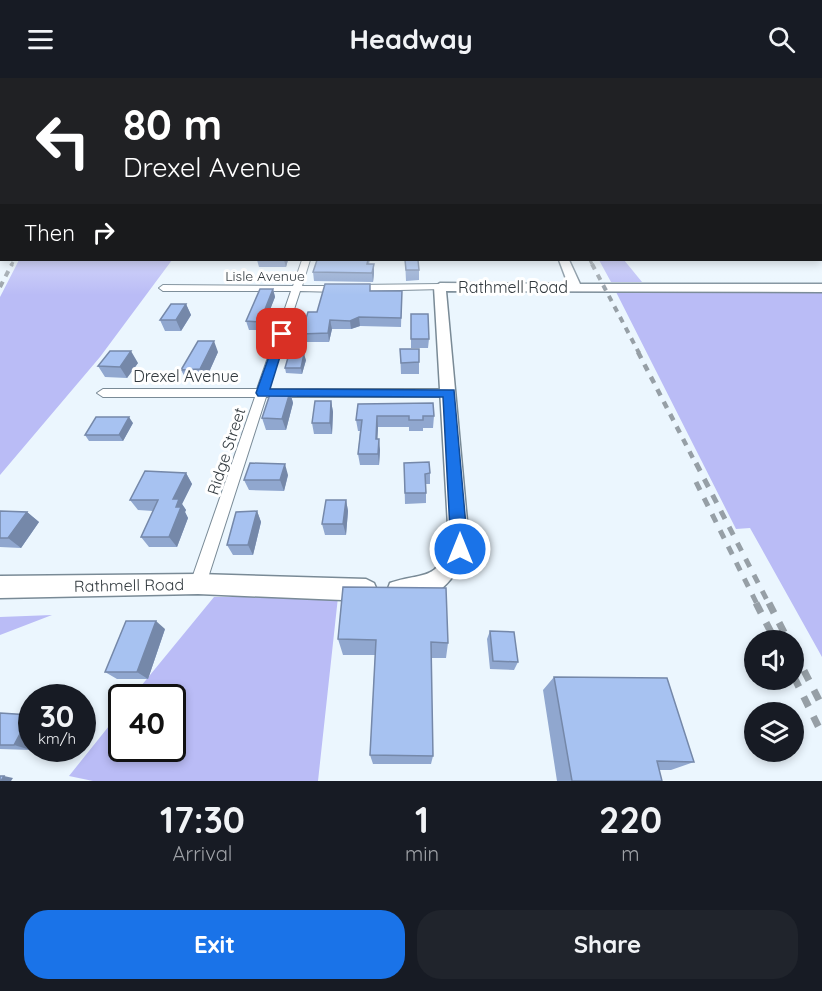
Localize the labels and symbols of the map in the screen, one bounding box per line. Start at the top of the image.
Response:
street label: Lisle Avenue [225,267,305,285]
street label: Rathmell Road [458,277,568,297]
pin [256,308,307,359]
street label: Drexel Avenue [133,366,239,386]
street label: Ridge Street [202,405,250,497]
position arrow [428,517,492,581]
street label: Rathmell Road [74,574,184,596]
speed limit sign: 40 [108,684,186,762]

